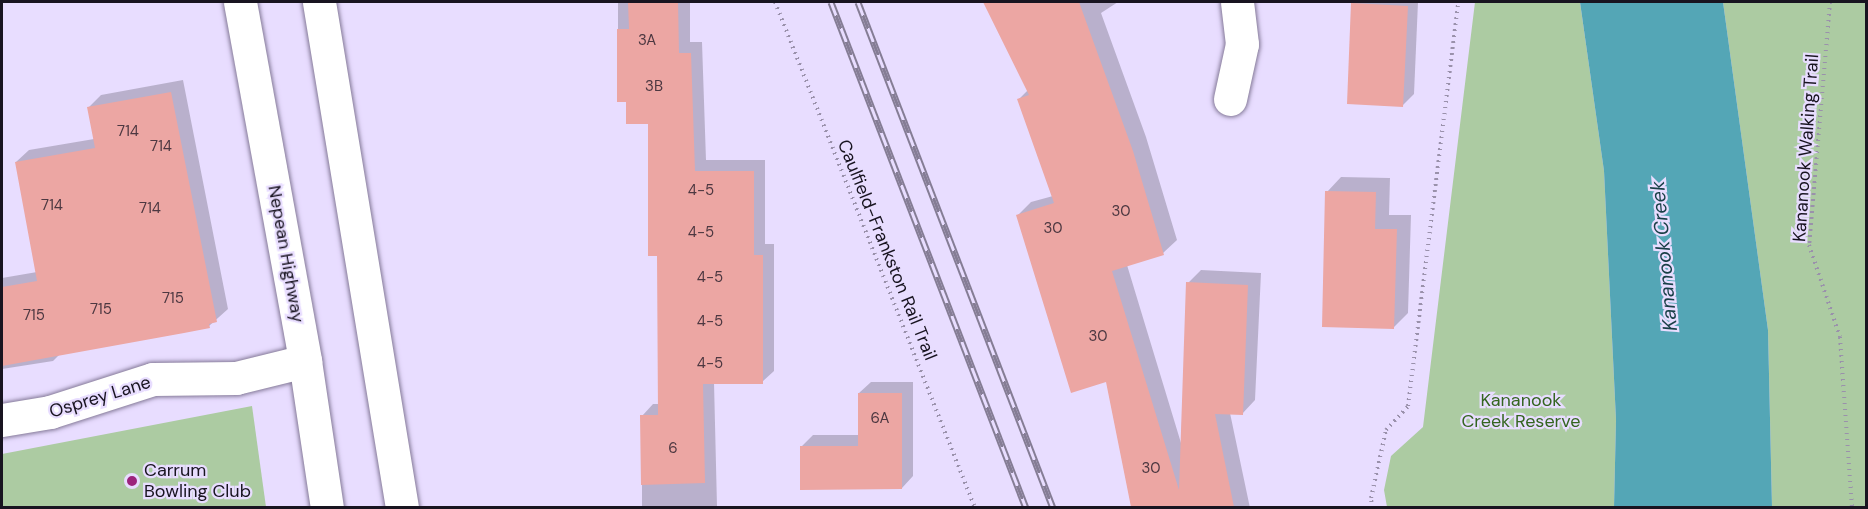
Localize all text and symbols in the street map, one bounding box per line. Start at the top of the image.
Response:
house number: 3A [638,32,656,50]
street label: Kananook Walking Trail [1789,53,1823,243]
house number: 3B [645,78,663,96]
house number: 714 [117,123,139,141]
street label: Caulfield-Frankston Rail Trail [833,137,941,363]
house number: 714 [150,138,172,156]
water label: Kananook Creek [1645,180,1683,332]
house number: 4-5 [688,182,714,200]
street label: Nepean Highway [263,184,309,324]
house number: 714 [41,197,63,215]
house number: 714 [139,200,161,218]
house number: 30 [1111,203,1131,221]
house number: 30 [1043,220,1063,238]
house number: 4-5 [688,224,714,242]
house number: 4-5 [697,269,723,287]
house number: 715 [162,290,184,308]
house number: 715 [90,301,112,319]
house number: 715 [23,307,45,325]
house number: 4-5 [697,313,723,331]
house number: 30 [1088,328,1108,346]
house number: 4-5 [697,355,723,373]
street label: Osprey Lane [47,371,153,423]
park label: Kananook Creek Reserve [1461,390,1581,432]
house number: 6A [871,410,889,428]
house number: 6 [668,440,678,458]
place label: Carrum Bowling Club [144,460,251,502]
house number: 30 [1141,460,1161,478]
marker: Carrum Bowling Club [125,474,139,488]

